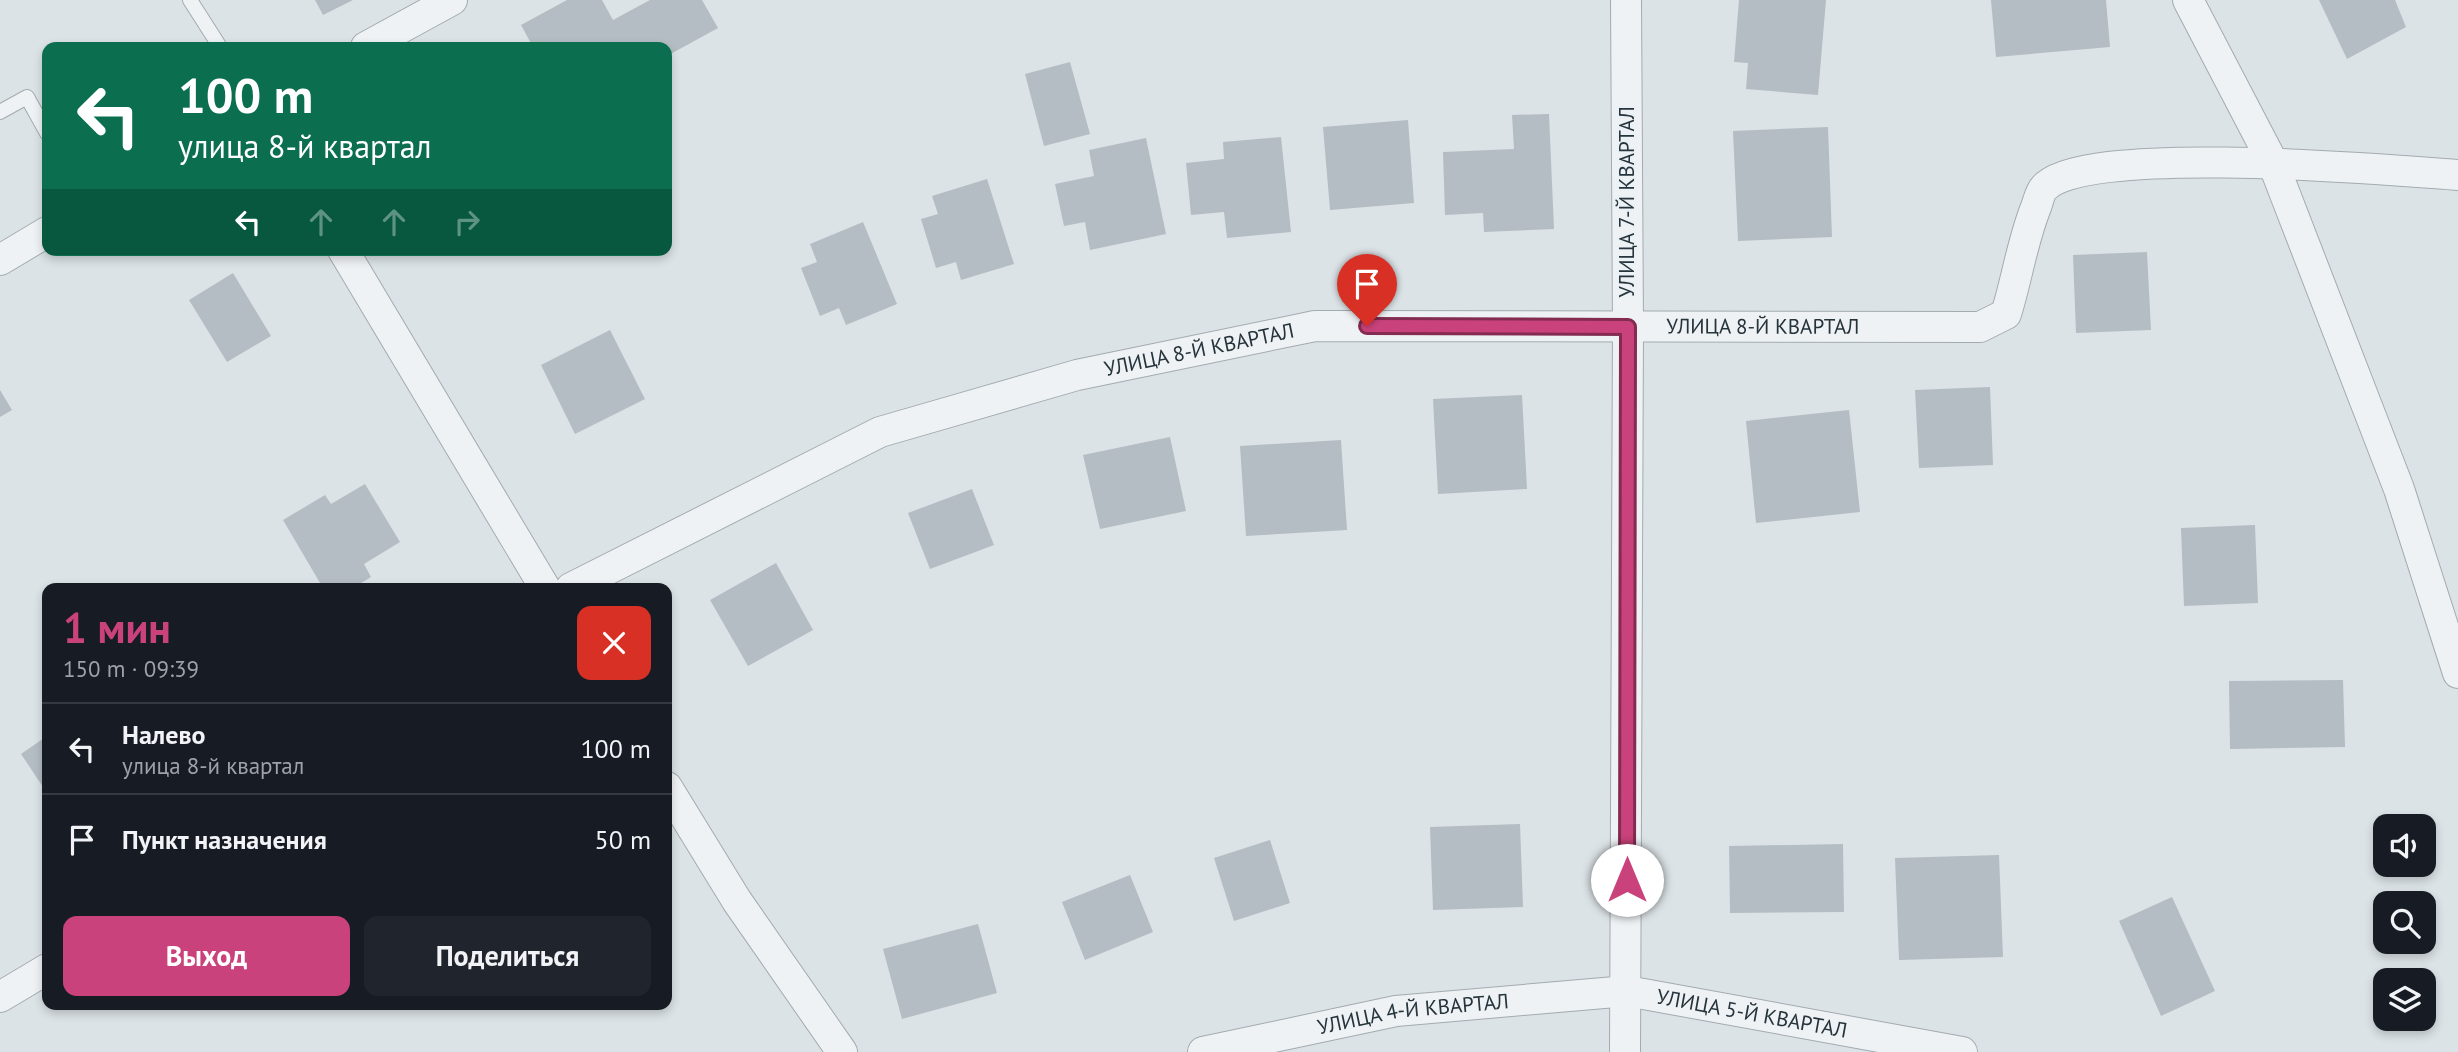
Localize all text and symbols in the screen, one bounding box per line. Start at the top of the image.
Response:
text: 100 m [178,63,313,127]
icon: left [63,70,154,161]
street label: УЛИЦА 7-Й КВАРТАЛ [1613,106,1640,298]
text: улица 8-й квартал [178,125,432,167]
icon: left [229,203,267,241]
icon: ahead [302,203,340,241]
icon: ahead [375,203,413,241]
icon: right [448,203,486,241]
pin [1337,254,1397,326]
icon: arrive [1348,265,1386,303]
street label: УЛИЦА 8-Й КВАРТАЛ [1666,313,1859,340]
street label: УЛИЦА 8-Й КВАРТАЛ [1102,317,1296,382]
text: 1 мин [63,600,171,655]
button: close [577,606,651,680]
text: 150 m · 09:39 [63,654,199,683]
text: Налево [122,718,206,751]
icon: left [63,730,101,768]
text: 100 m [580,732,651,765]
text: улица 8-й квартал [122,751,304,780]
map controls [2373,814,2436,1031]
button: sound [2373,814,2436,877]
icon: arrive [63,821,101,859]
text: Пункт назначения [122,823,327,856]
text: 50 m [595,823,651,856]
position arrow [1590,843,1664,917]
button: search [2373,891,2436,954]
button: Выход [63,916,350,996]
button: Поделиться [364,916,651,996]
button: layers [2373,968,2436,1031]
street label: УЛИЦА 5-Й КВАРТАЛ [1654,983,1849,1044]
street label: УЛИЦА 4-Й КВАРТАЛ [1315,987,1510,1040]

